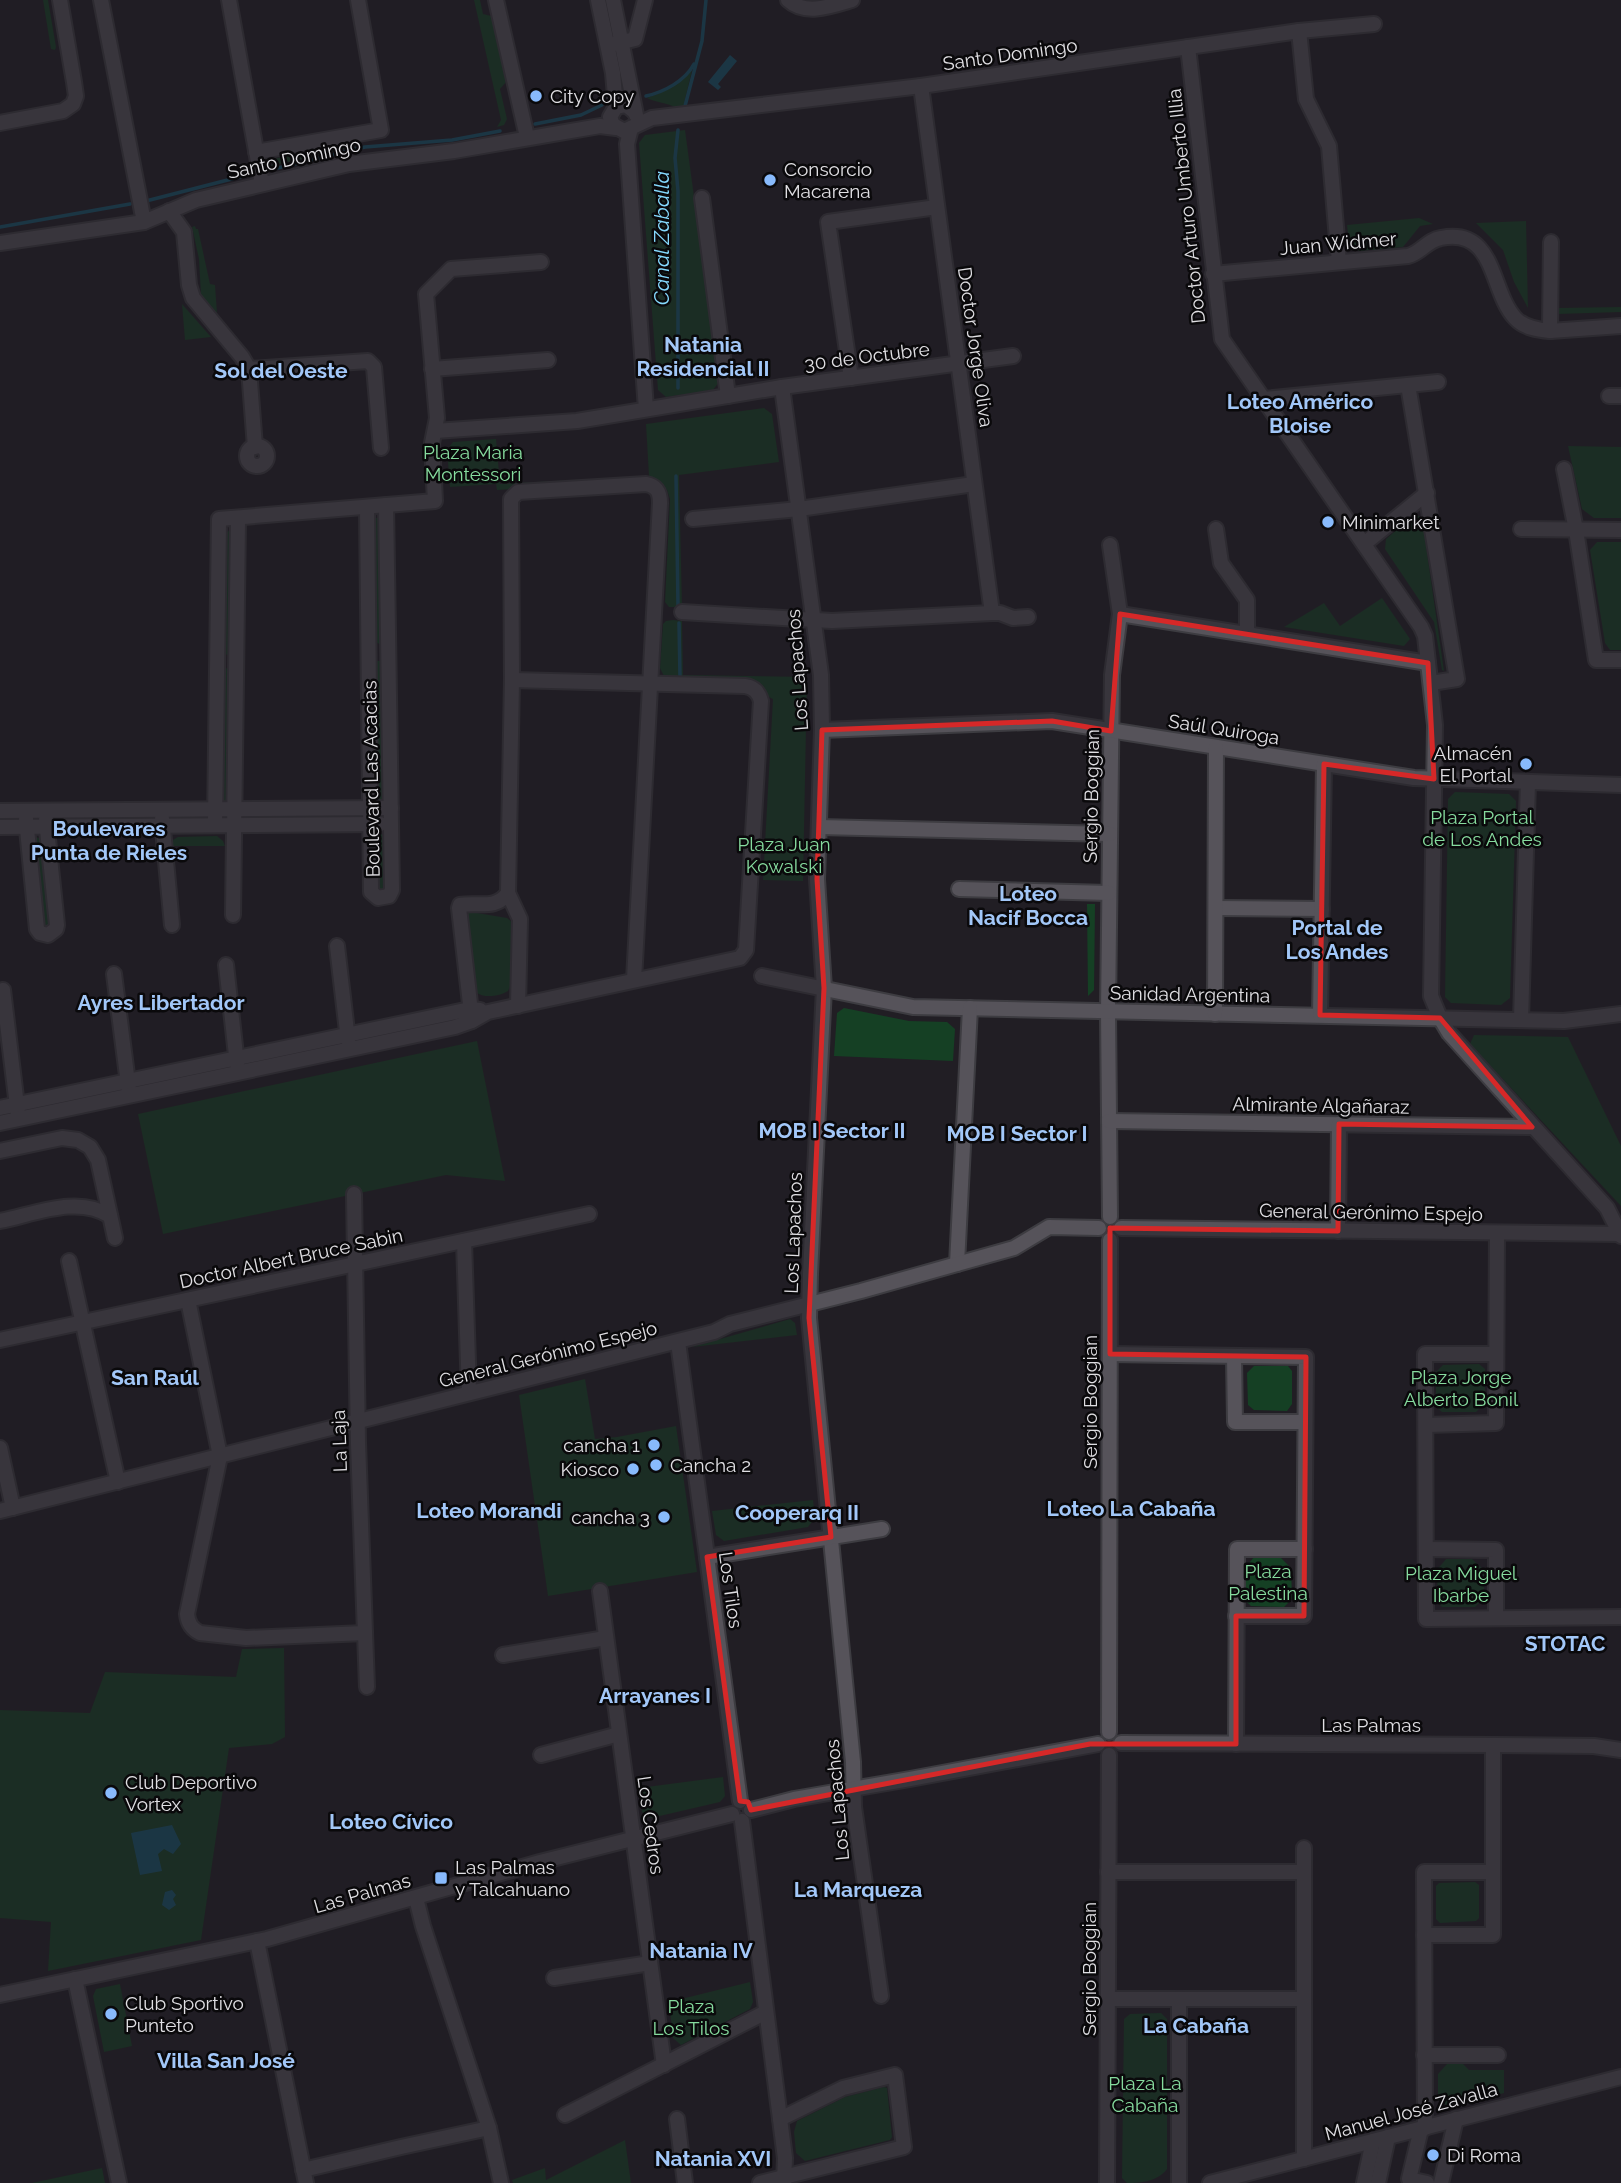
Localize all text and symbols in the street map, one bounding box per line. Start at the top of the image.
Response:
street label: Santo Domingo [941,34,1079,74]
place label: City Copy [550,85,634,107]
street label: Doctor Arturo Umberto Illia [1163,87,1209,325]
marker: City Copy [528,88,544,104]
street label: Santo Domingo [225,133,363,183]
place label: Consorcio Macarena [784,158,872,202]
water label: Canal Zaballa [649,171,674,305]
marker: Consorcio Macarena [762,172,778,188]
street label: Juan Widmer [1279,227,1398,259]
street label: Doctor Jorge Oliva [954,265,998,429]
district label: Natania Residencial II [636,332,770,381]
street label: 30 de Octubre [803,337,931,375]
district label: Sol del Oeste [214,358,348,383]
district label: Loteo Américo Bloise [1227,389,1374,438]
park label: Plaza Maria Montessori [423,441,523,485]
place label: Minimarket [1342,511,1440,533]
marker: Minimarket [1320,514,1336,530]
street label: Los Lapachos [782,609,812,731]
street label: Boulevard Las Acacias [358,680,384,878]
street label: Saúl Quiroga [1167,709,1281,749]
street label: Sergio Boggian [1079,729,1103,863]
place label: Almacén El Portal [1434,742,1513,786]
marker: Almacén El Portal [1518,756,1534,772]
park label: Plaza Portal de Los Andes [1422,806,1542,850]
district label: Boulevares Punta de Rieles [31,816,187,865]
park label: Plaza Juan Kowalski [737,833,831,877]
district label: Loteo Nacif Bocca [968,881,1088,930]
district label: Portal de Los Andes [1286,915,1388,964]
street label: Sanidad Argentina [1110,982,1270,1006]
district label: Ayres Libertador [77,990,245,1015]
street label: Almirante Algañaraz [1232,1092,1410,1118]
district label: MOB I Sector II [758,1118,906,1143]
district label: MOB I Sector I [946,1121,1088,1146]
street label: Los Lapachos [780,1172,806,1294]
street label: General Gerónimo Espejo [1259,1199,1483,1225]
street label: Doctor Albert Bruce Sabin [177,1224,405,1292]
street label: General Gerónimo Espejo [437,1316,659,1392]
street label: Sergio Boggian [1079,1335,1101,1469]
district label: San Raúl [111,1365,199,1390]
park label: Plaza Jorge Alberto Bonil [1404,1366,1519,1410]
street label: La Laja [327,1409,351,1473]
place label: cancha 1 [563,1434,640,1456]
marker: cancha 1 [646,1437,662,1453]
place label: Cancha 2 [670,1454,751,1476]
marker: Cancha 2 [648,1457,664,1473]
place label: Kiosco [561,1458,619,1480]
marker: Kiosco [625,1461,641,1477]
district label: Loteo La Cabaña [1047,1496,1215,1521]
district label: Loteo Morandi [416,1498,562,1523]
district label: Cooperarq II [735,1500,859,1525]
place label: cancha 3 [571,1506,650,1528]
marker: cancha 3 [656,1509,672,1525]
street label: Los Tilos [715,1550,747,1630]
park label: Plaza Palestina [1228,1560,1308,1604]
park label: Plaza Miguel Ibarbe [1405,1562,1518,1606]
district label: STOTAC [1525,1631,1605,1656]
district label: Arrayanes I [599,1683,711,1708]
street label: Las Palmas [1321,1714,1421,1736]
street label: Los Lapachos [821,1738,853,1862]
place label: Club Deportivo Vortex [125,1771,257,1815]
street label: Los Cedros [633,1774,669,1876]
marker: Club Deportivo Vortex [103,1785,119,1801]
district label: Loteo Cívico [329,1809,453,1834]
place label: Las Palmas y Talcahuano [455,1856,570,1900]
street label: Las Palmas [311,1869,413,1917]
marker: Las Palmas y Talcahuano [433,1870,449,1886]
district label: La Marqueza [794,1877,922,1902]
street label: Sergio Boggian [1078,1902,1100,2036]
district label: Natania IV [649,1938,753,1963]
place label: Club Sportivo Punteto [125,1992,244,2036]
park label: Plaza Los Tilos [652,1995,730,2039]
marker: Club Sportivo Punteto [103,2006,119,2022]
district label: La Cabaña [1143,2013,1249,2038]
district label: Villa San José [157,2048,295,2073]
park label: Plaza La Cabaña [1108,2072,1182,2116]
street label: Manuel José Zavalla [1322,2077,1500,2145]
place label: Di Roma [1447,2144,1521,2166]
district label: Natania XVI [655,2146,771,2171]
marker: Di Roma [1425,2147,1441,2163]

